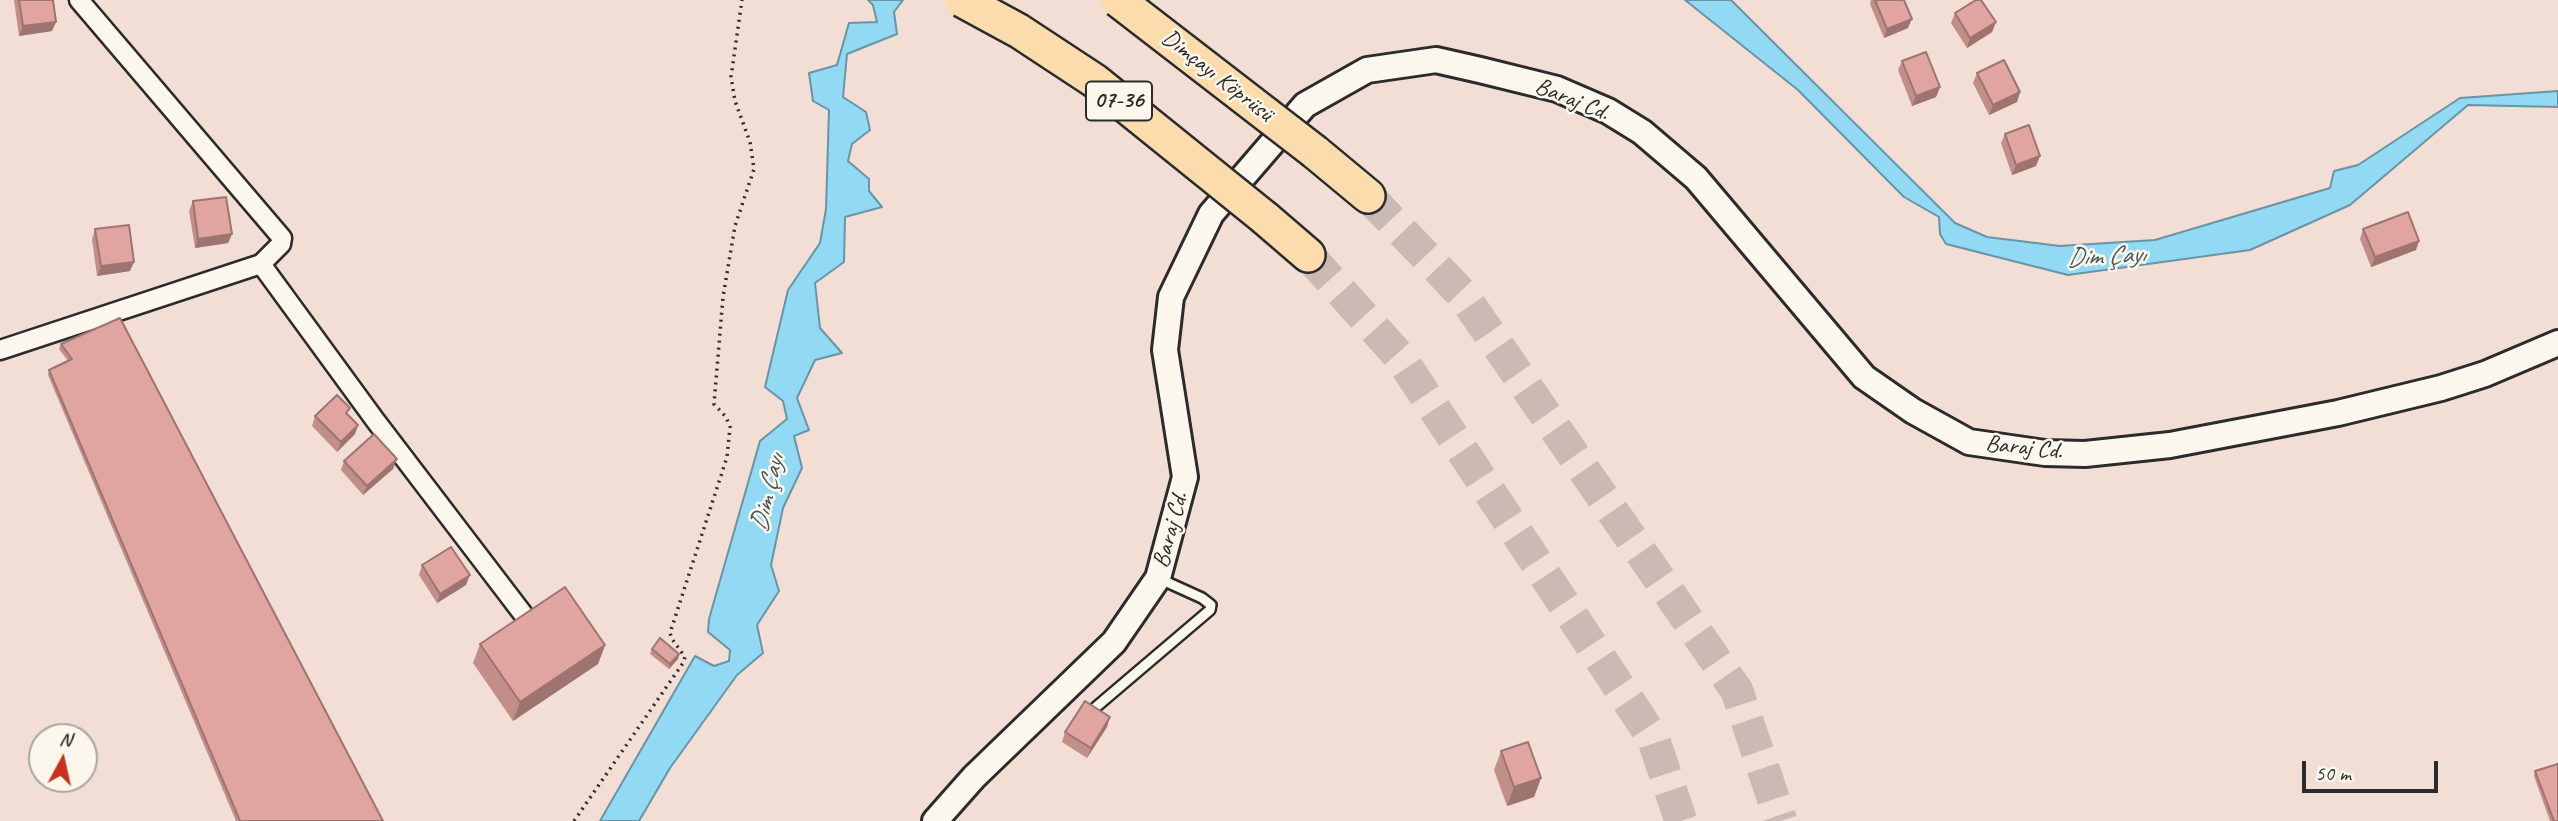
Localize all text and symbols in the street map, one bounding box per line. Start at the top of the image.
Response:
street label: Dimçayı Köprüsü [1156,24,1278,128]
street label: Baraj Cd. [1531,72,1613,128]
road number: 07-36 [1086,82,1152,120]
water label: Dim Çayı [2066,239,2146,275]
street label: Baraj Cd. [1984,430,2064,466]
water label: Dim Çayı [744,451,792,535]
street label: Baraj Cd. [1147,489,1195,571]
north arrow [28,723,98,793]
text: N [58,726,73,752]
scale bar [2306,748,2442,792]
text: 50 m [2315,760,2351,786]

